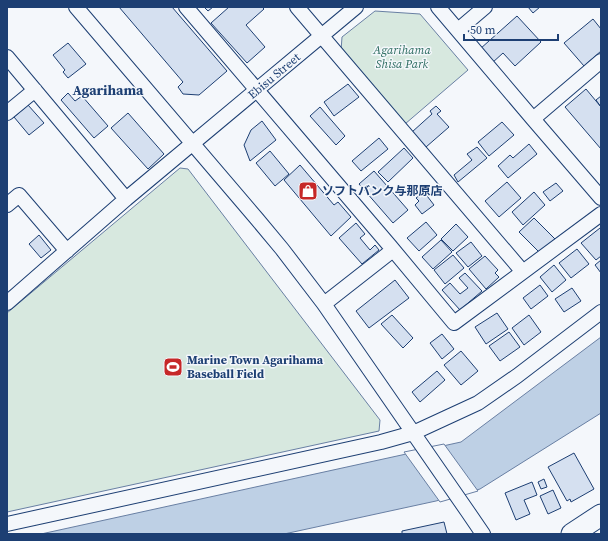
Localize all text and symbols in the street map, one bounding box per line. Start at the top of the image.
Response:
scale bar [464,16,558,42]
text: 50 m [470,22,496,38]
park label: Agarihama Shisa Park [372,42,431,72]
street label: Ebisu Street [244,49,304,103]
district label: Agarihama [72,80,144,100]
shop icon: ソフトバンク与那原店 [297,180,319,202]
place label: ソフトバンク与那原店 [322,183,443,199]
place label: Marine Town Agarihama Baseball Field [187,352,324,382]
sports icon: Marine Town Agarihama Baseball Field [162,356,184,378]

